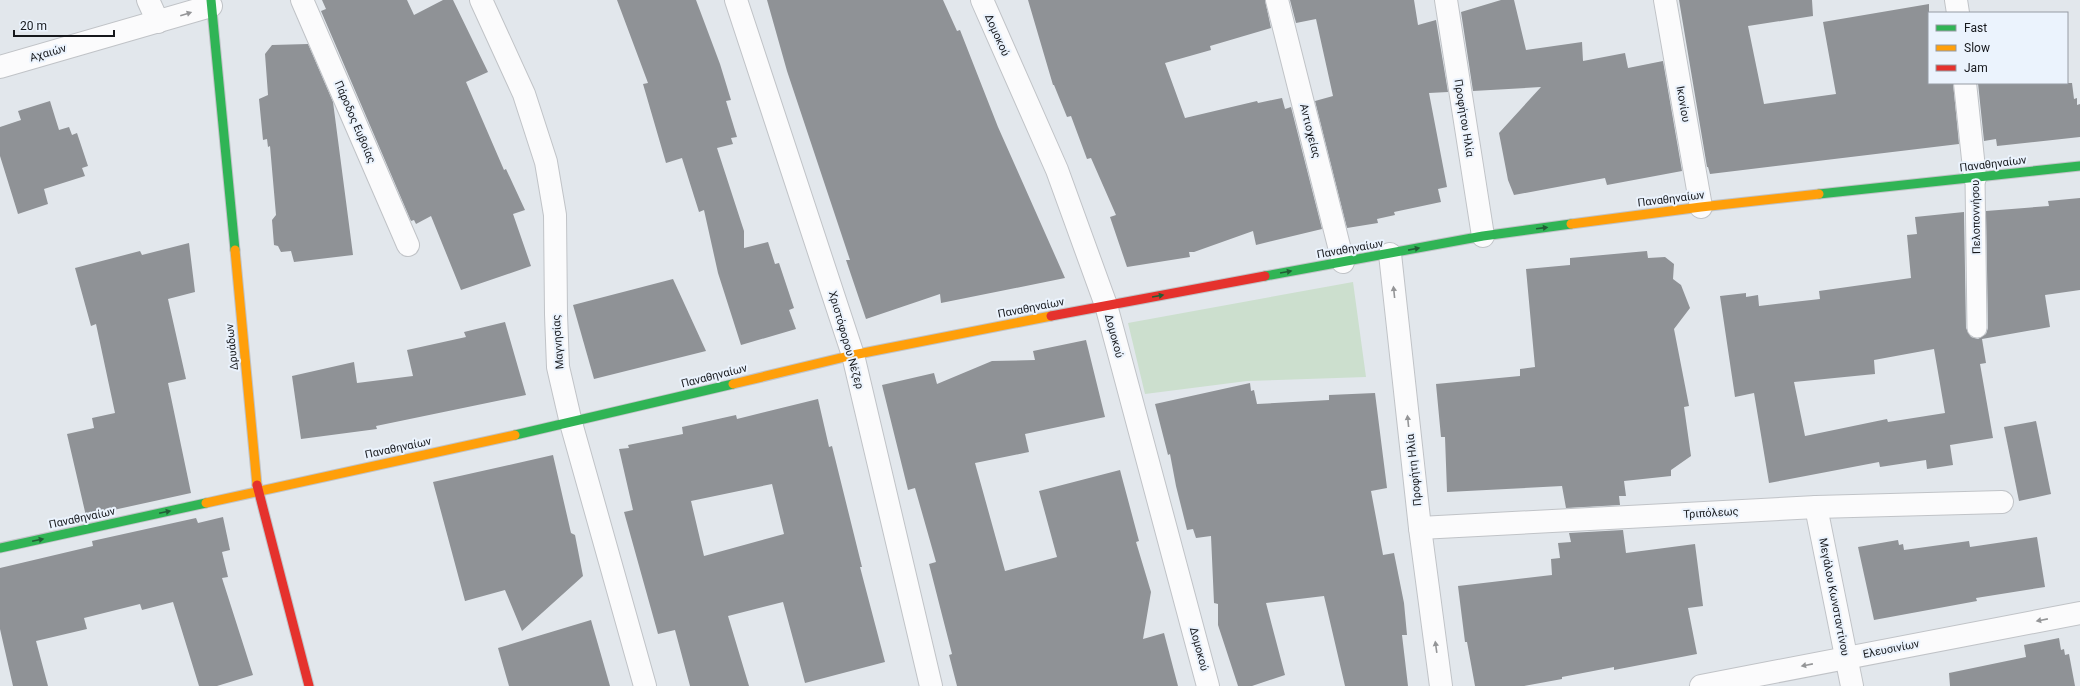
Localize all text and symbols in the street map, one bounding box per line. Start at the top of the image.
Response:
one-way arrow [180,11,192,17]
scale bar [14,12,114,38]
street label: Δομοκού [982,12,1012,58]
legend [1928,12,2068,84]
text: 20 m [20,19,47,33]
text: Fast [1964,21,1987,35]
street label: Αχαιών [28,41,68,64]
text: Slow [1964,41,1990,55]
text: Jam [1964,61,1988,75]
street label: Προφήτου Ηλία [1451,78,1477,159]
street label: Πάροδος Ευβοίας [332,79,378,165]
street label: Ικονίου [1673,85,1693,123]
street label: Αντιοχείας [1297,102,1323,160]
street label: Παναθηναίων [1959,153,2028,175]
street label: Πελοποννήσου [1969,180,1983,254]
street label: Παναθηναίων [1637,188,1706,210]
one-way arrow [1536,225,1548,231]
street label: Παναθηναίων [1316,237,1385,261]
one-way arrow [1408,246,1420,252]
one-way arrow [1280,269,1292,275]
one-way arrow [1391,286,1397,298]
street label: Χριστόφορου Νέζερ [826,289,866,391]
one-way arrow [1152,292,1164,298]
street label: Παναθηναίων [997,295,1066,321]
street label: Δομοκού [1102,313,1126,359]
street label: Μαγνησίας [550,314,566,370]
street label: Δρυάδων [223,322,241,371]
street label: Παναθηναίων [680,361,749,390]
one-way arrow [1405,415,1411,427]
street label: Προφήτη Ηλία [1404,432,1424,507]
street label: Παναθηναίων [364,434,433,461]
street label: Παναθηναίων [48,504,117,531]
street label: Τριπόλεως [1683,505,1739,521]
one-way arrow [159,508,171,514]
one-way arrow [32,536,44,542]
street label: Μεγάλου Κωνσταντίνου [1816,537,1852,657]
one-way arrow [2036,617,2048,623]
street label: Δομοκού [1187,626,1211,672]
street label: Ελευσινίων [1862,637,1921,661]
one-way arrow [1433,641,1439,653]
one-way arrow [1801,663,1813,669]

